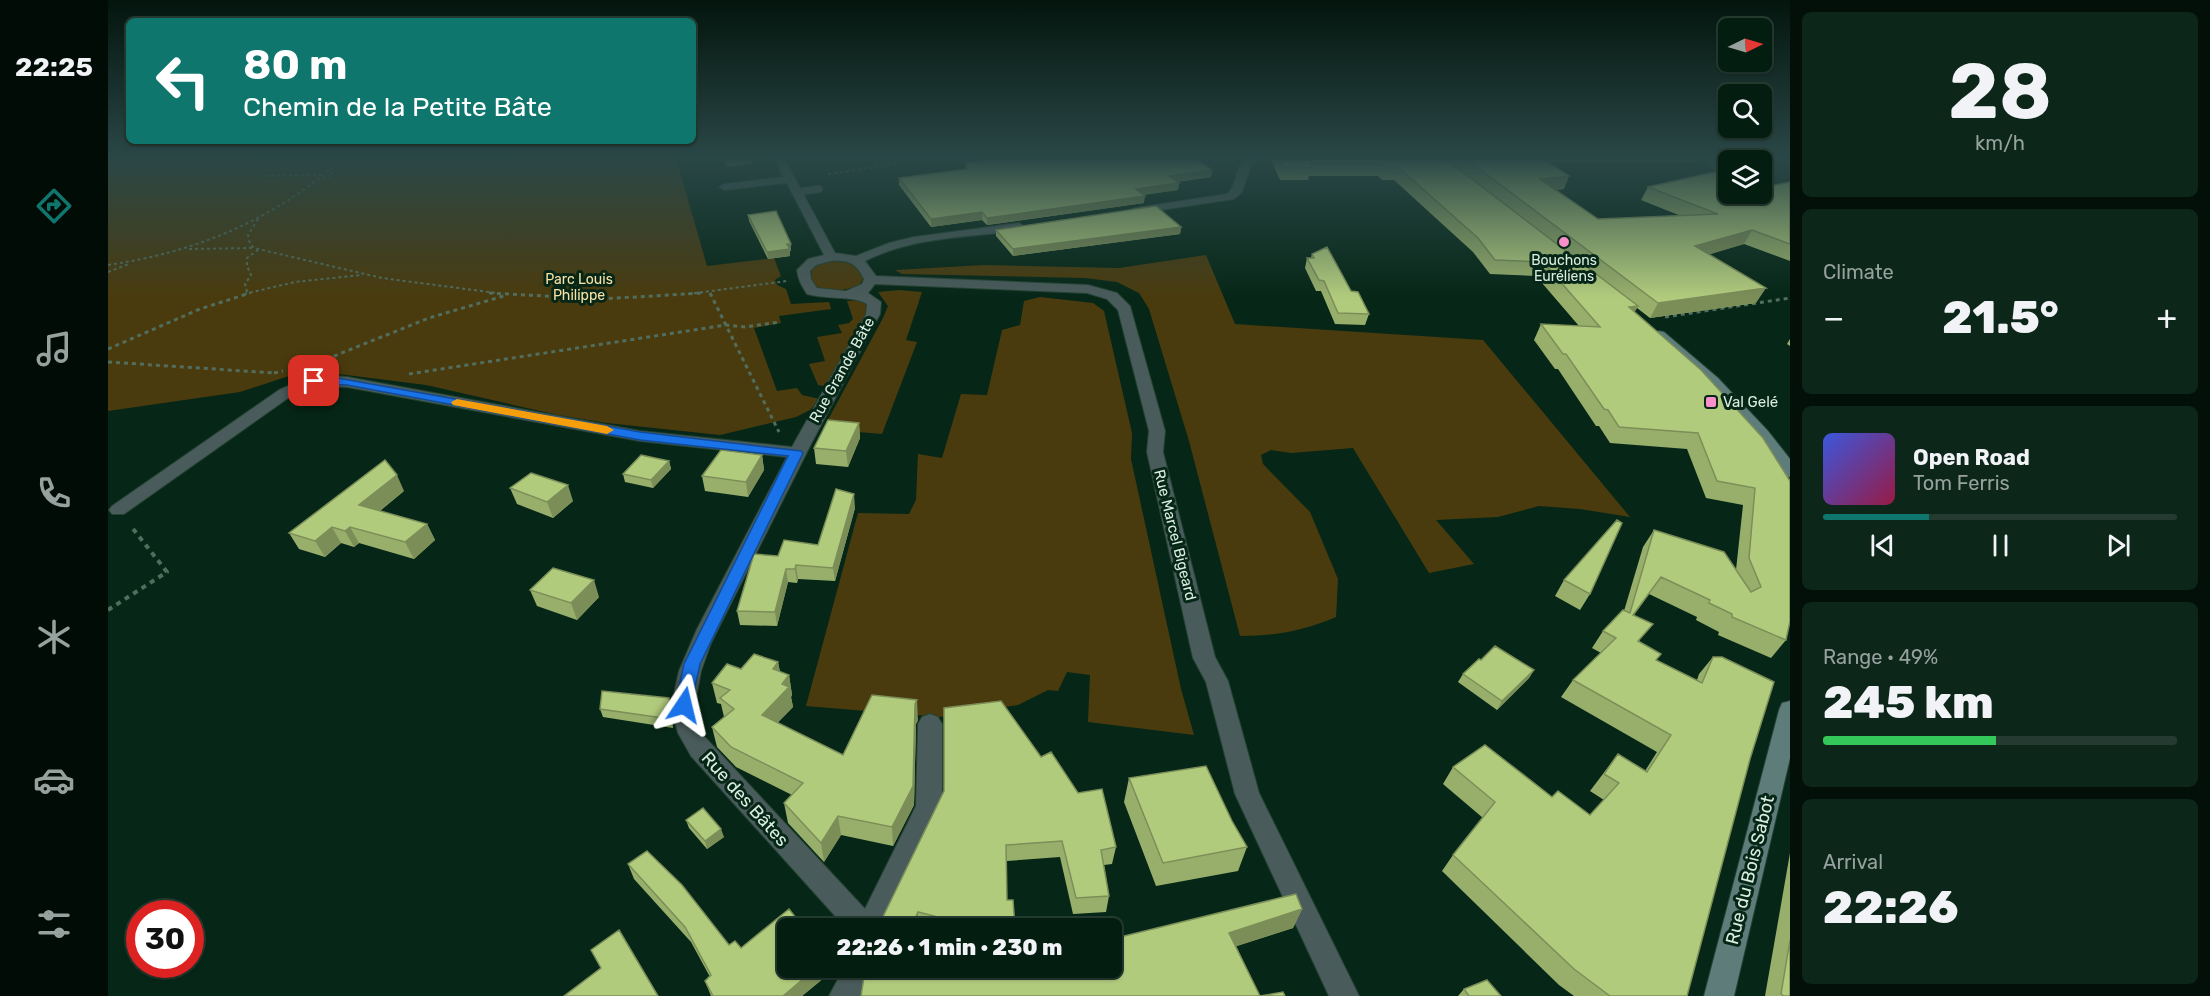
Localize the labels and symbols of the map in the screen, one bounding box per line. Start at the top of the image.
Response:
north arrow [1718,18,1772,72]
marker: Bouchons Euréliens [1557,235,1571,249]
place label: Bouchons Euréliens [1531,252,1597,285]
park label: Parc Louis Philippe [545,271,613,304]
street label: Rue Grande Bâte [806,314,878,426]
pin [288,355,339,406]
place label: Val Gelé [1723,393,1778,411]
marker: Val Gelé [1704,395,1718,409]
street label: Rue Marcel Bigeard [1150,468,1200,602]
position arrow [652,673,716,737]
street label: Rue des Bâtes [697,747,793,851]
street label: Rue du Bois Sabot [1721,793,1779,947]
speed limit sign: 30 [126,900,204,978]

